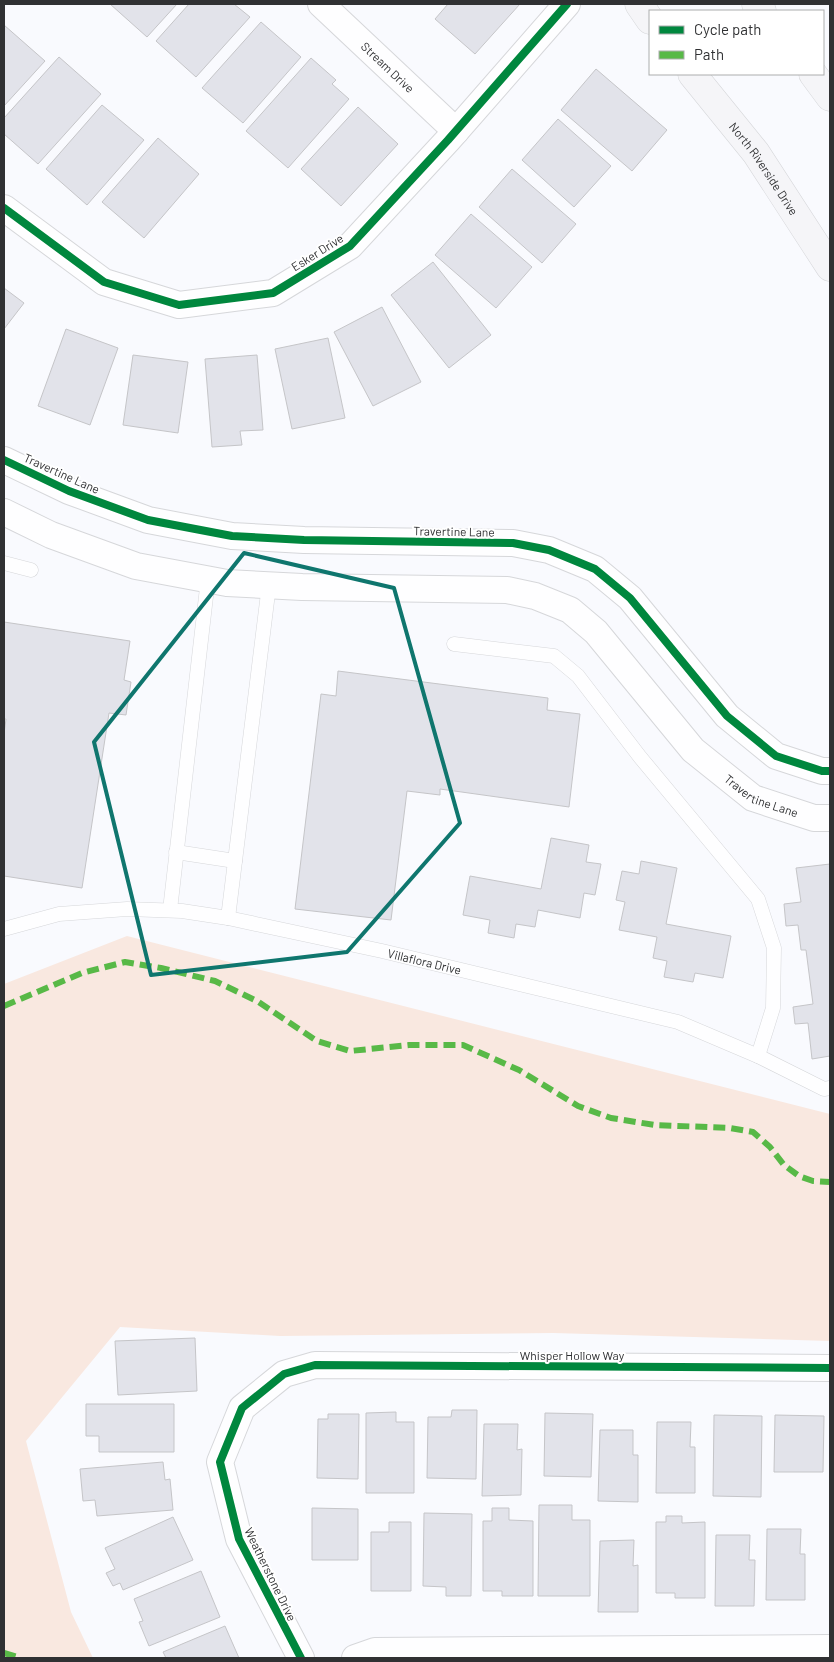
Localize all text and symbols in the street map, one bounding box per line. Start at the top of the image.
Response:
legend [649,10,824,75]
text: Cycle path [694,20,761,38]
street label: Stream Drive [359,39,417,95]
text: Path [694,45,724,63]
street label: North Riverside Drive [727,119,801,218]
street label: Esker Drive [288,231,346,273]
street label: Travertine Lane [22,450,102,496]
street label: Travertine Lane [413,523,495,539]
street label: Travertine Lane [722,771,800,819]
street label: Villaflora Drive [386,946,463,977]
street label: Whisper Hollow Way [520,1348,625,1362]
street label: Weatherstone Drive [242,1525,300,1623]

